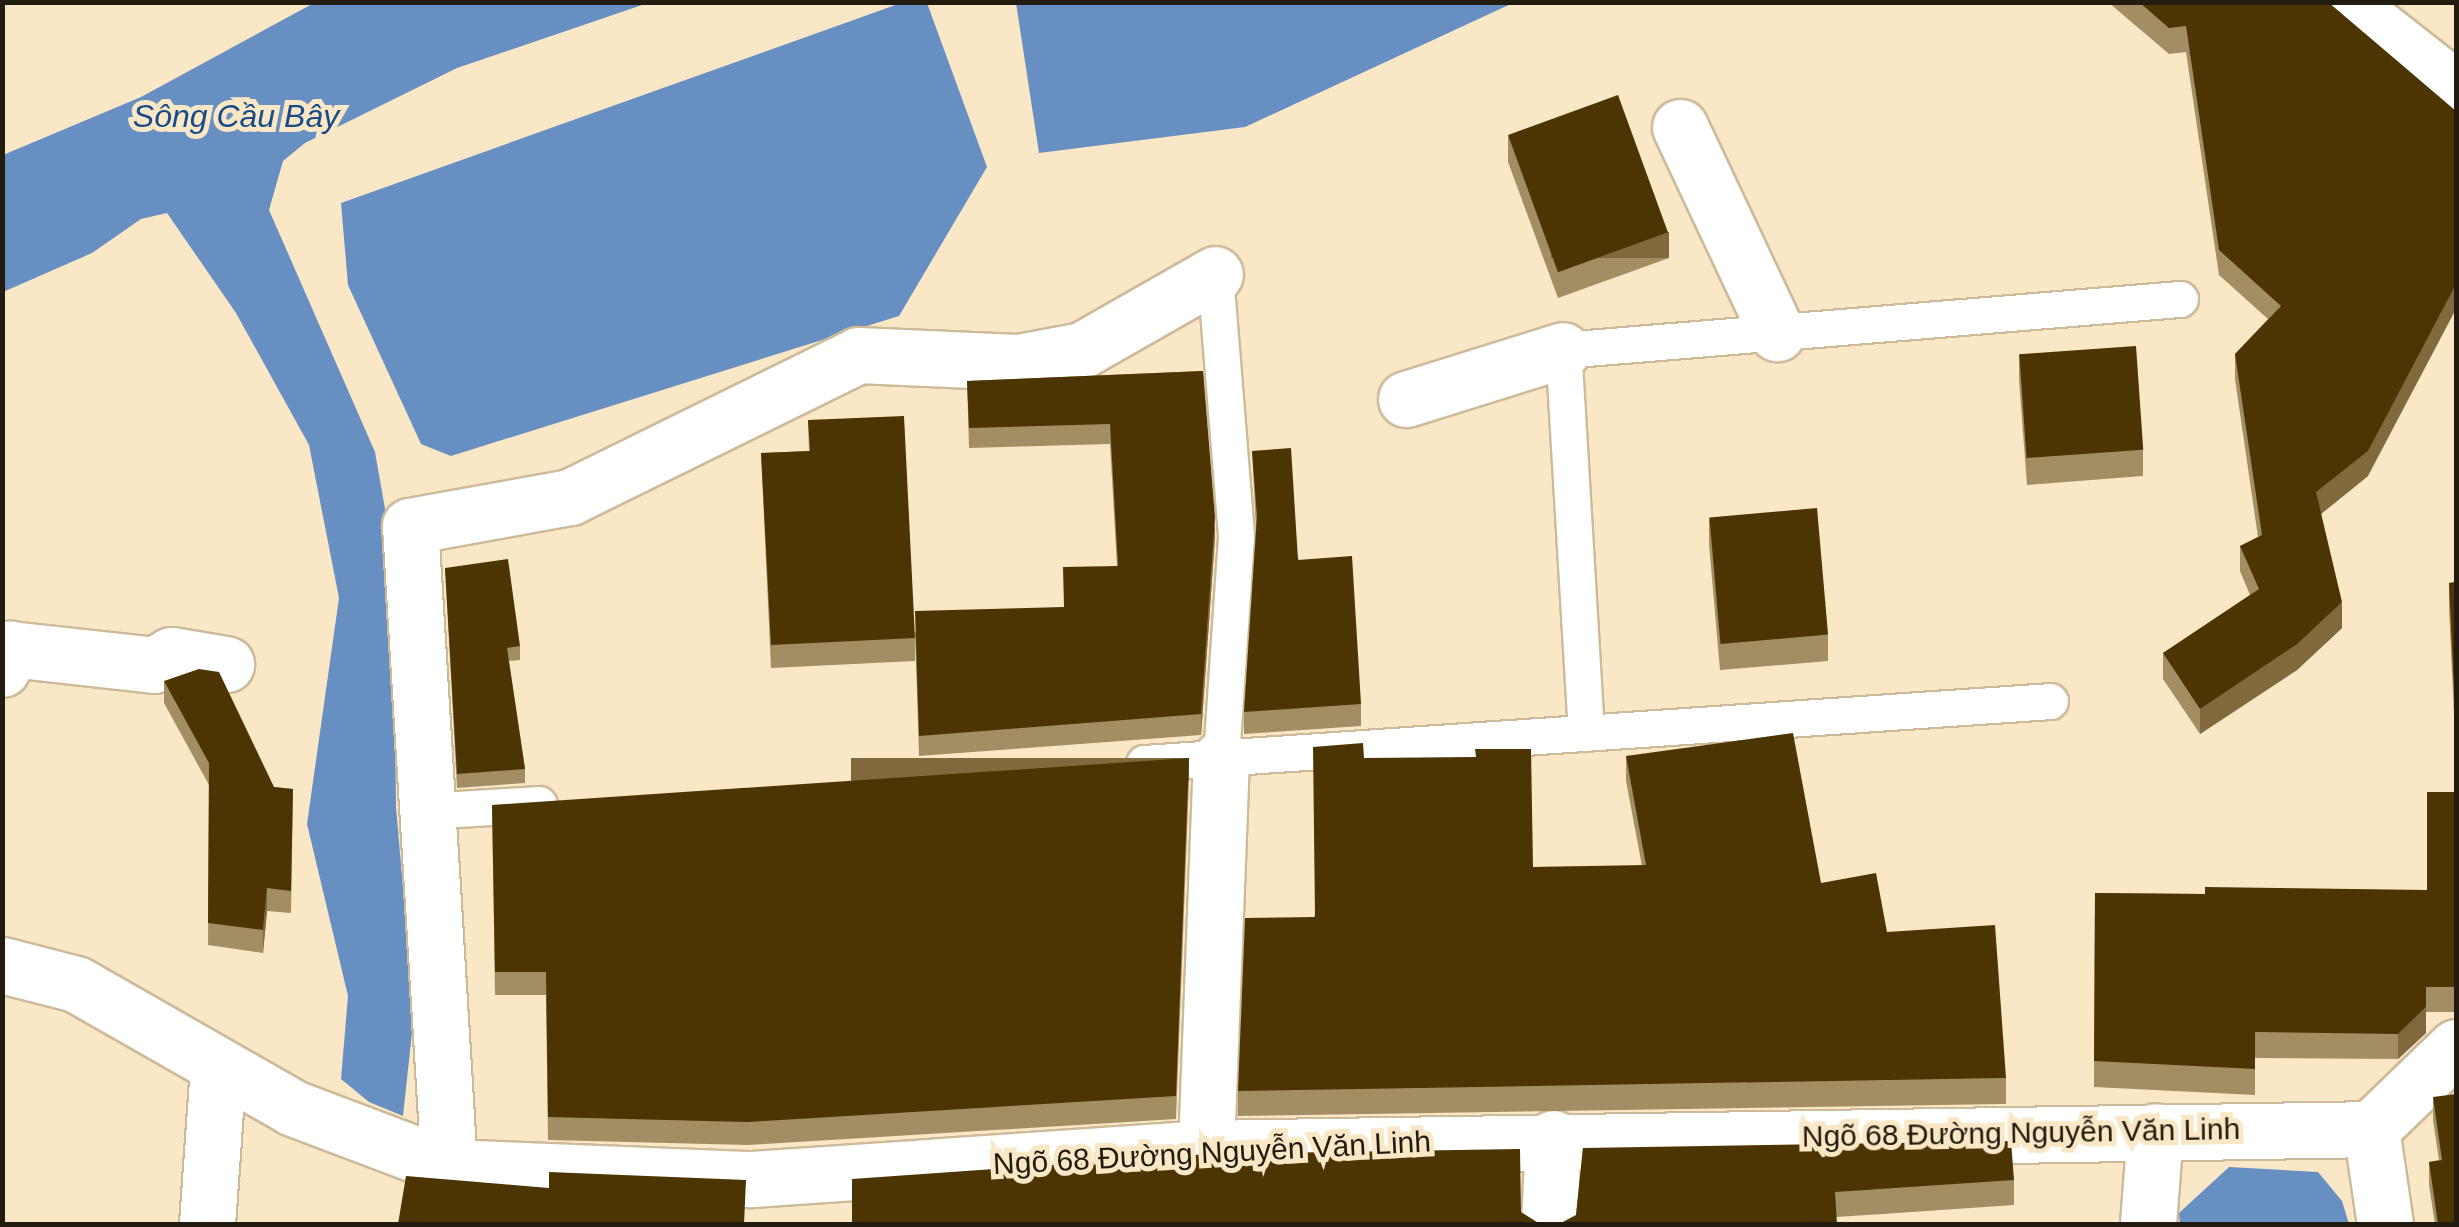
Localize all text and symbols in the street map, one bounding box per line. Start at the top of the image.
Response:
water label: Sông Cầu Bây [133,97,339,135]
street label: Ngõ 68 Đường Nguyễn Văn Linh [1802,1111,2240,1155]
street label: Ngõ 68 Đường Nguyễn Văn Linh [992,1124,1432,1182]

